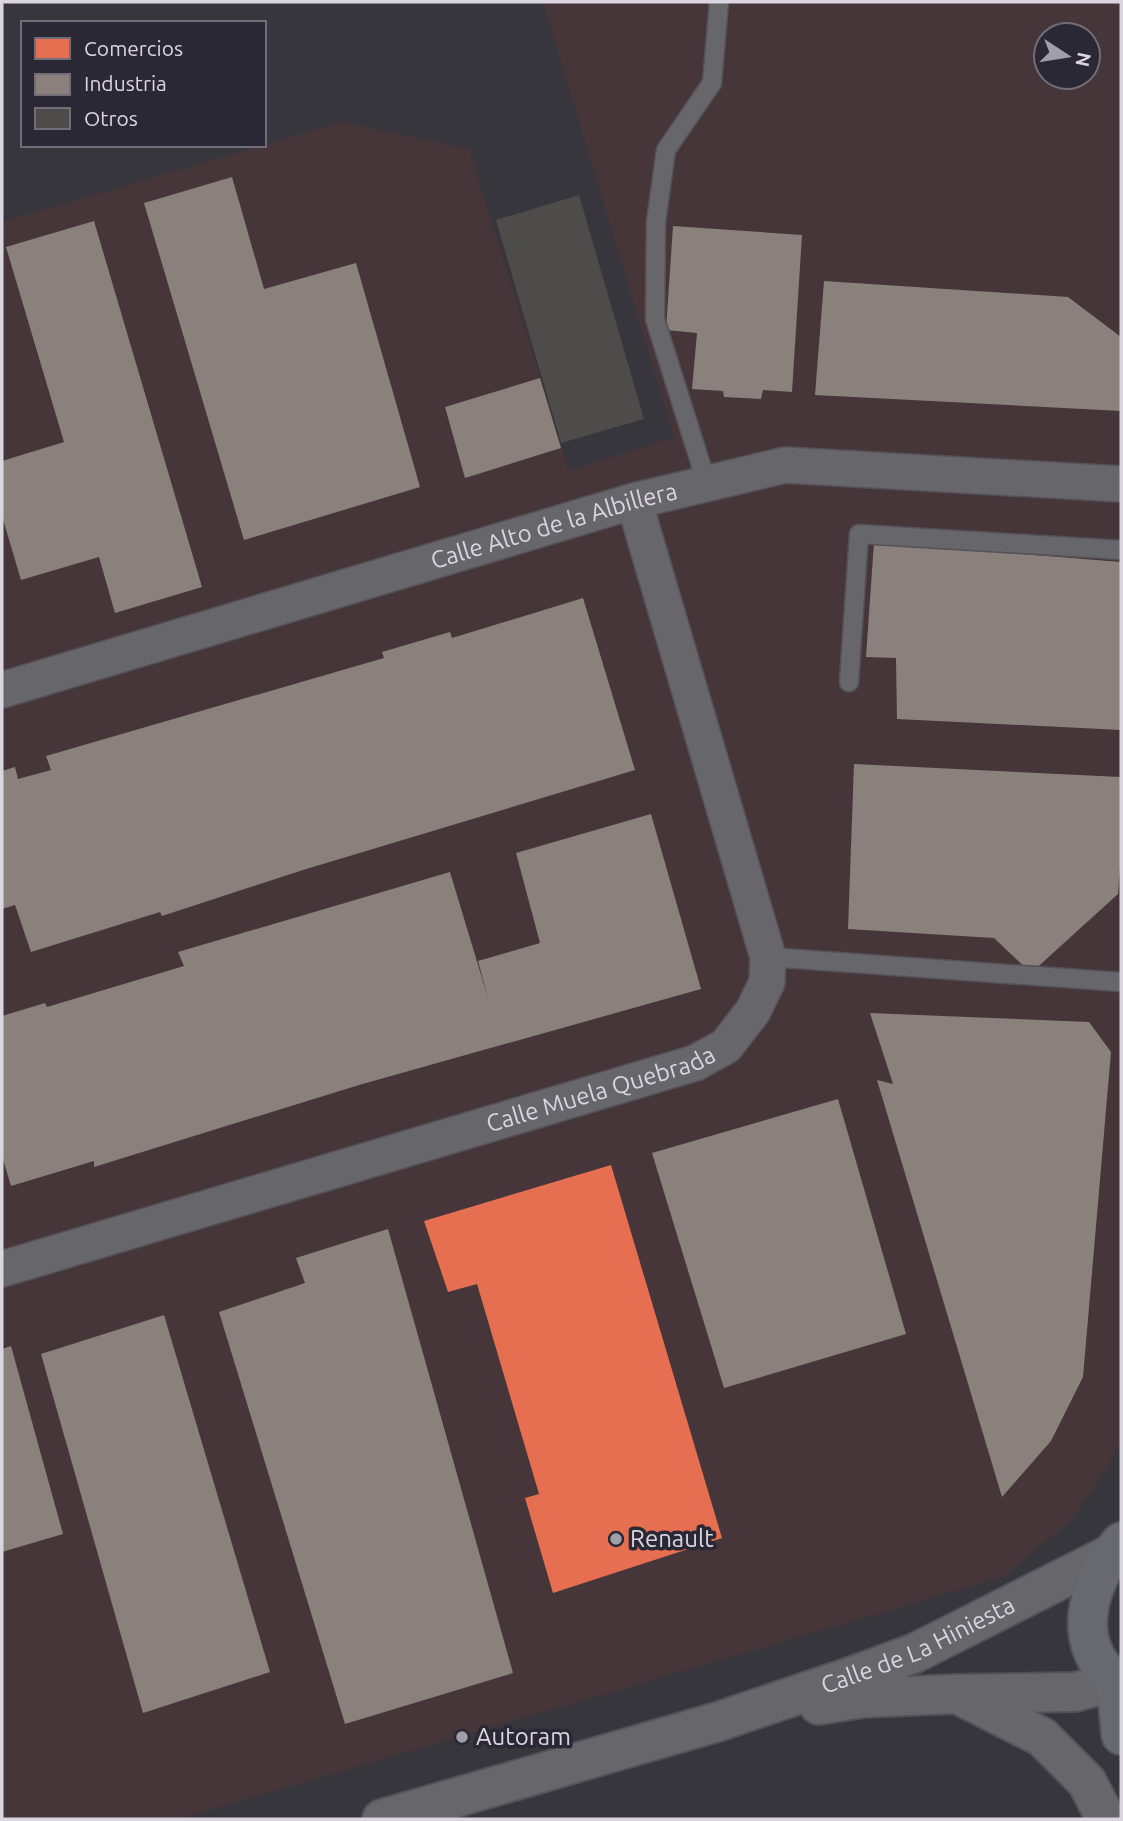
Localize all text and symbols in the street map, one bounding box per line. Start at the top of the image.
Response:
legend [21,21,266,147]
north arrow [1032,21,1102,91]
text: Comercios [84,36,183,60]
text: N [1071,50,1096,69]
text: Industria [84,71,167,95]
text: Otros [84,106,138,130]
street label: Calle Alto de la Albillera [428,477,680,574]
street label: Calle Muela Quebrada [483,1041,720,1137]
place label: Renault [630,1525,714,1552]
marker: Renault [608,1531,624,1547]
street label: Calle de La Hiniesta [817,1591,1019,1699]
place label: Autoram [476,1723,571,1750]
marker: Autoram [454,1729,470,1745]

